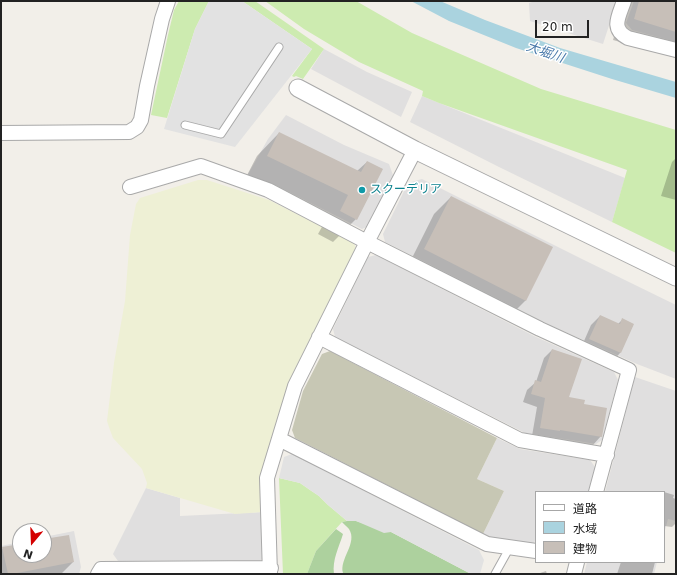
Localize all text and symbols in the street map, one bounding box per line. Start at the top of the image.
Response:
scale bar [537,12,591,38]
text: 20 m [542,20,573,34]
water label: 大堀川 [524,39,566,67]
place label: スクーデリア [370,183,442,197]
marker: スクーデリア [357,185,367,195]
legend [535,491,665,563]
text: 道路 [573,502,597,516]
text: 水域 [573,522,597,536]
north arrow [12,523,52,563]
text: 建物 [573,542,597,556]
text: N [22,546,35,562]

